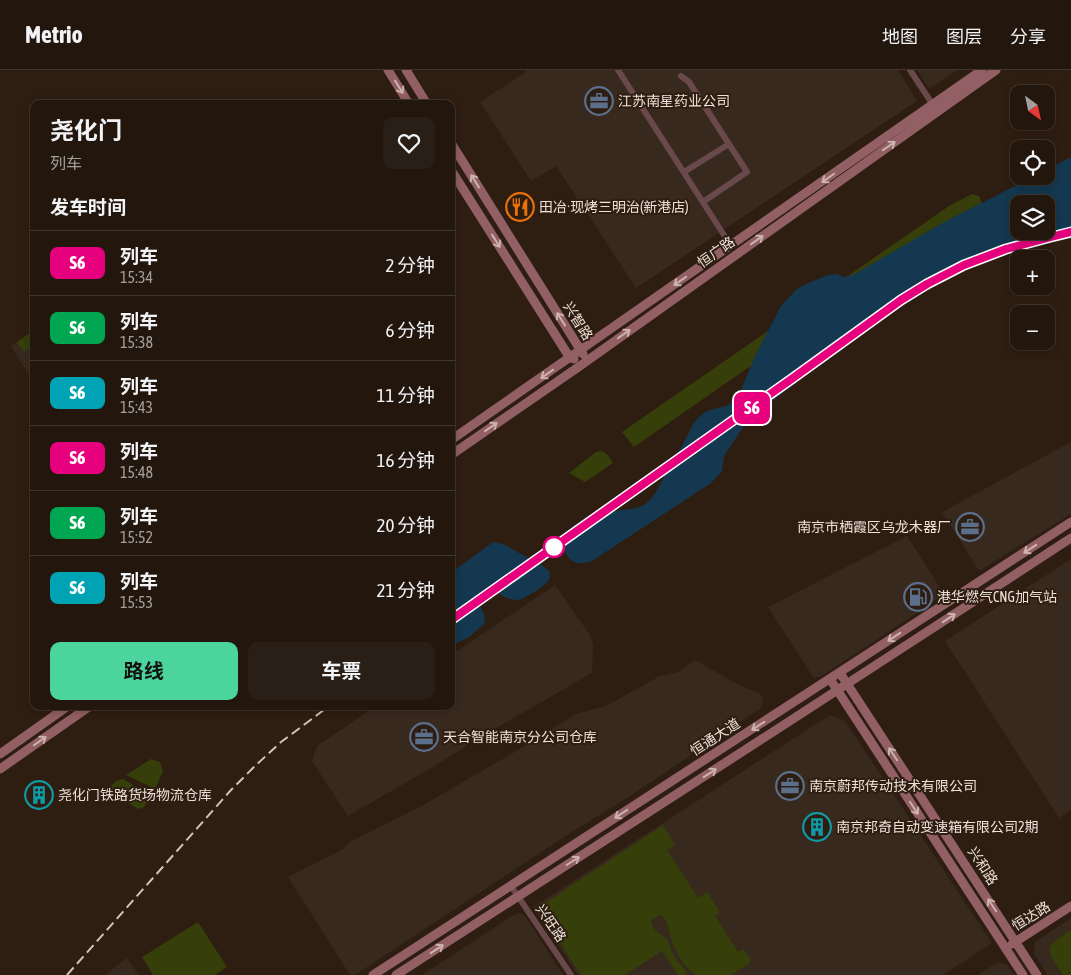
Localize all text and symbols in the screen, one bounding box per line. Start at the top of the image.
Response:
text: Metrio [25,21,83,48]
text: 地图 [882,26,918,47]
text: 图层 [946,26,982,47]
text: 分享 [1010,26,1046,47]
one-way arrow [394,79,404,93]
north arrow [1010,85,1055,130]
map controls [1010,85,1055,350]
office icon: 江苏南星药业公司 [584,86,614,116]
place label: 江苏南星药业公司 [618,93,730,109]
text: 尧化门 [50,117,122,144]
button: heart [383,117,435,169]
one-way arrow [882,140,896,151]
button: locate [1010,140,1055,185]
text: 列车 [50,154,82,172]
one-way arrow [821,173,835,183]
one-way arrow [469,175,479,189]
restaurant icon: 田冶·现烤三明治(新港店) [505,192,535,222]
button: layers [1010,195,1055,240]
text: 发车时间 [50,196,126,218]
place label: 田冶·现烤三明治(新港店) [539,199,689,215]
street label: 恒广路 [694,233,738,271]
one-way arrow [491,234,501,248]
one-way arrow [750,235,764,245]
text: 列车 [120,245,158,267]
button: + [1010,250,1055,295]
text: S6 [69,252,86,273]
text: 2 分钟 [385,254,435,276]
text: 15:34 [120,268,153,286]
one-way arrow [673,276,687,286]
street label: 兴智路 [560,299,596,343]
button: − [1010,305,1055,350]
text: 列车 [120,310,158,332]
one-way arrow [555,313,565,327]
text: S6 [69,317,86,338]
text: 6 分钟 [385,319,435,341]
one-way arrow [617,329,631,339]
text: 15:38 [120,333,153,351]
one-way arrow [540,369,554,379]
text: 列车 [120,375,158,397]
text: S6 [69,382,86,403]
text: 11 分钟 [377,384,435,406]
line badge: S6 [730,392,774,424]
text: S6 [744,397,760,418]
text: 15:43 [120,398,153,416]
one-way arrow [484,422,498,432]
text: 列车 [120,440,158,462]
text: S6 [69,447,86,468]
text: 16 分钟 [377,449,435,471]
text: 15:48 [120,463,153,481]
text: 列车 [120,505,158,527]
text: S6 [69,512,86,533]
office icon: 南京市栖霞区乌龙木器厂 [955,512,985,542]
text: 20 分钟 [377,514,435,536]
place label: 南京市栖霞区乌龙木器厂 [797,519,951,535]
text: 15:52 [120,528,153,546]
unlabelled marker [543,536,565,558]
one-way arrow [1024,544,1038,554]
text: 列车 [120,570,158,592]
text: S6 [69,577,86,598]
text: 21 分钟 [377,579,435,601]
fuel station icon: 港华燃气CNG加气站 [903,582,933,612]
place label: 港华燃气CNG加气站 [937,589,1057,605]
text: 15:53 [120,593,153,611]
one-way arrow [942,612,956,623]
one-way arrow [887,632,901,643]
button: 路线 [50,642,238,700]
button: 车票 [248,642,435,700]
street label: 恒通大道 [687,715,743,759]
one-way arrow [751,721,765,731]
office icon: 天合智能南京分公司仓库 [409,722,439,752]
place label: 天合智能南京分公司仓库 [443,729,597,745]
one-way arrow [33,736,47,746]
one-way arrow [888,748,898,762]
one-way arrow [703,768,717,778]
office icon: 南京蔚邦传动技术有限公司 [775,771,805,801]
place label: 南京蔚邦传动技术有限公司 [809,778,977,794]
building icon: 尧化门铁路货场物流仓库 [24,780,54,810]
place label: 尧化门铁路货场物流仓库 [58,787,212,803]
one-way arrow [909,800,919,814]
one-way arrow [615,809,629,819]
building icon: 南京邦奇自动变速箱有限公司2期 [802,812,832,842]
place label: 南京邦奇自动变速箱有限公司2期 [836,819,1039,835]
street label: 兴和路 [965,844,1001,888]
one-way arrow [566,856,580,866]
one-way arrow [987,898,997,912]
street label: 恒达路 [1009,898,1053,934]
street label: 兴旺路 [533,901,569,945]
one-way arrow [429,943,443,953]

